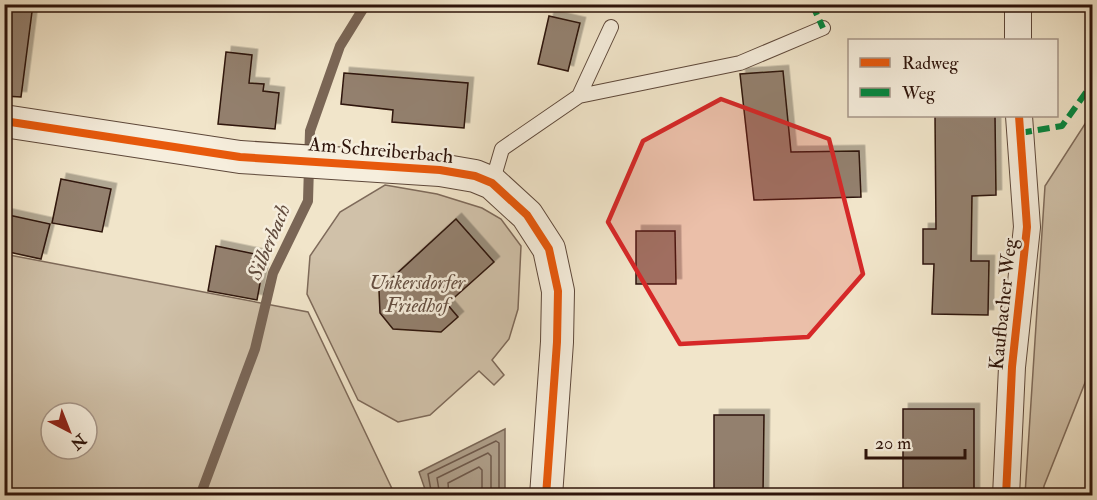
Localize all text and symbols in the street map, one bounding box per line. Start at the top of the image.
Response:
legend [848,39,1058,117]
text: Radweg [902,52,960,75]
text: Weg [901,82,936,105]
street label: Am Schreiberbach [307,131,455,169]
water label: Silberbach [241,200,297,285]
street label: Kaufbacher Weg [984,236,1022,371]
park label: Unkersdorfer Friedhof [369,270,467,318]
north arrow [39,401,99,461]
scale bar [866,422,965,460]
text: N [66,429,91,454]
text: 20 m [875,432,911,455]

